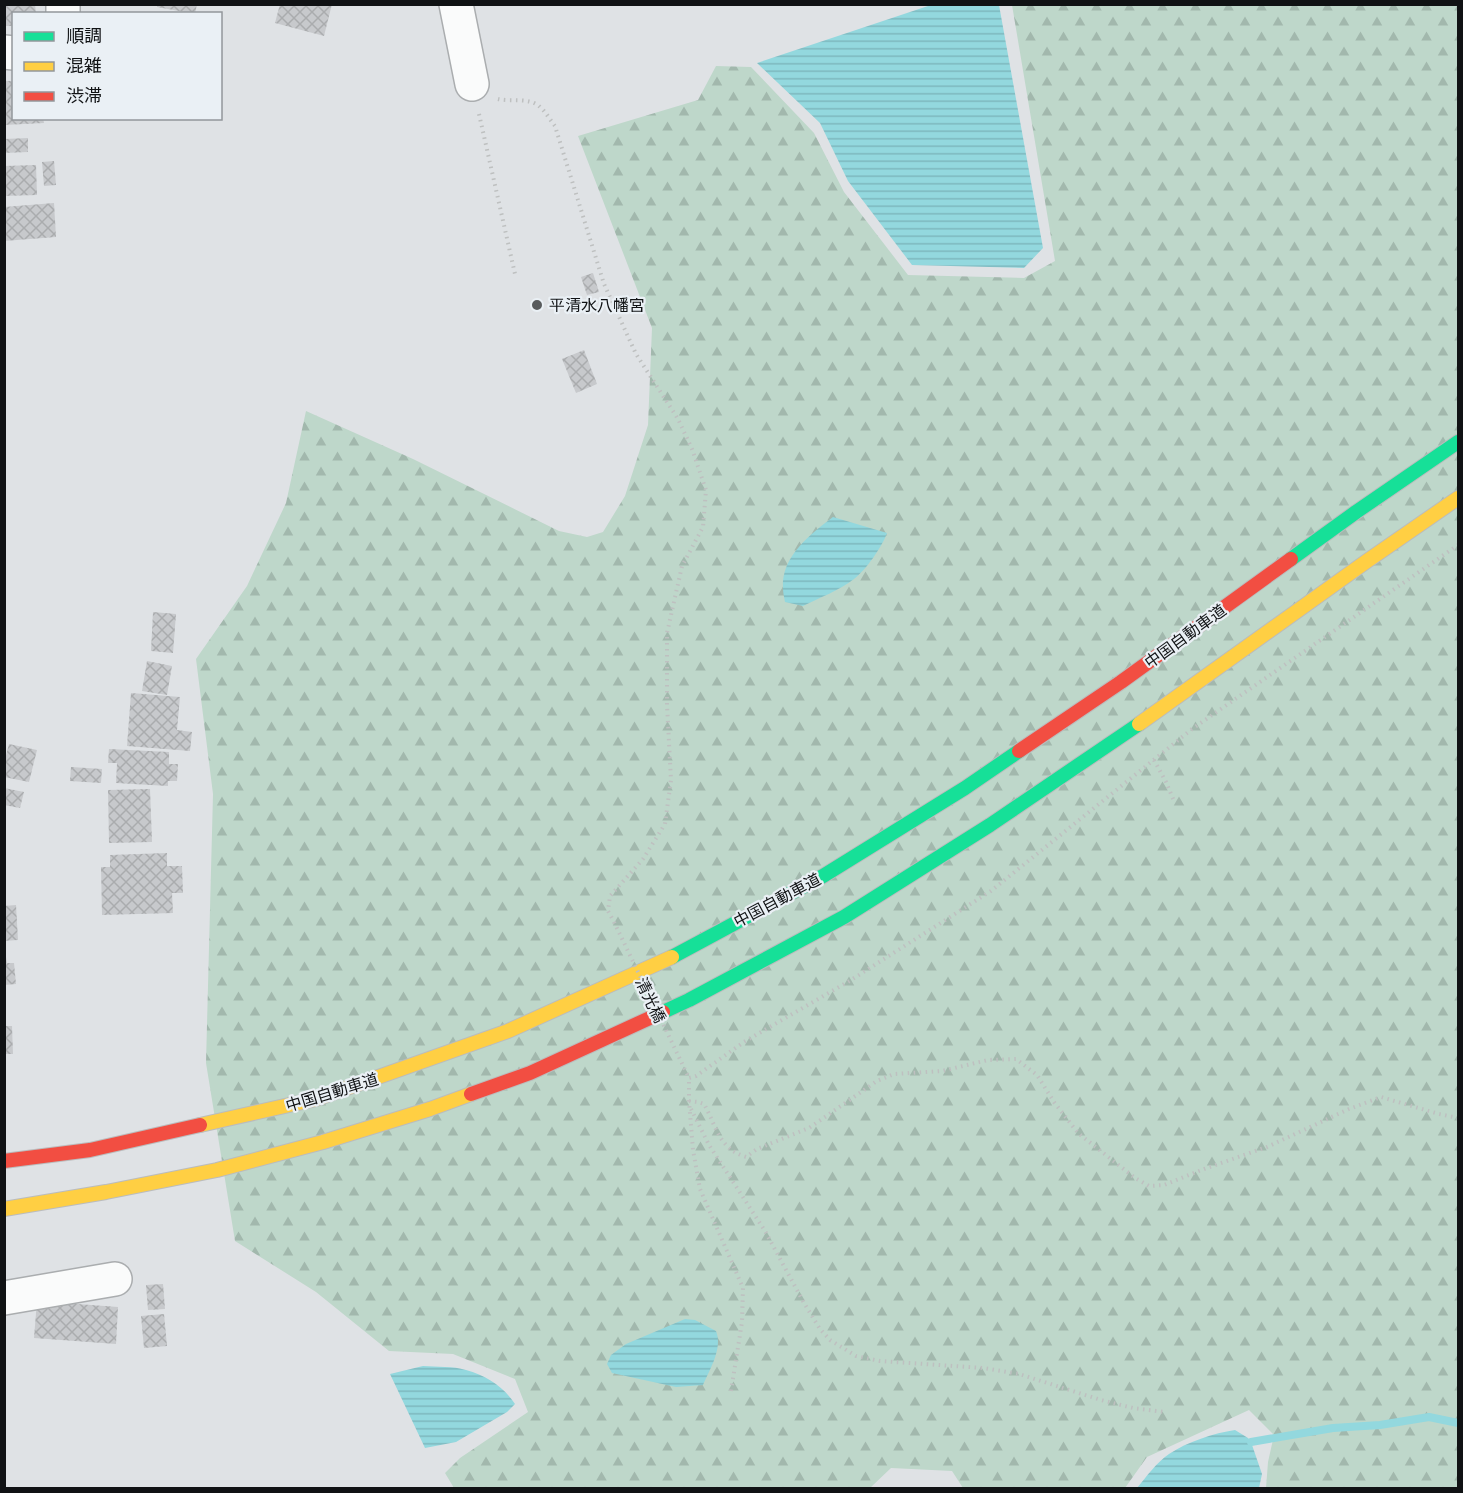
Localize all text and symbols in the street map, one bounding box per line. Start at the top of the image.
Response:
legend [12,12,222,120]
text: 順調 [66,25,102,47]
text: 混雑 [66,55,102,77]
text: 渋滞 [66,85,102,107]
place label: 平清水八幡宮 [549,296,645,315]
marker: 平清水八幡宮 [530,298,544,312]
street label: 中国自動車道 [1141,601,1230,672]
street label: 中国自動車道 [730,870,824,931]
street label: 清光橋 [631,974,670,1026]
street label: 中国自動車道 [283,1069,381,1116]

